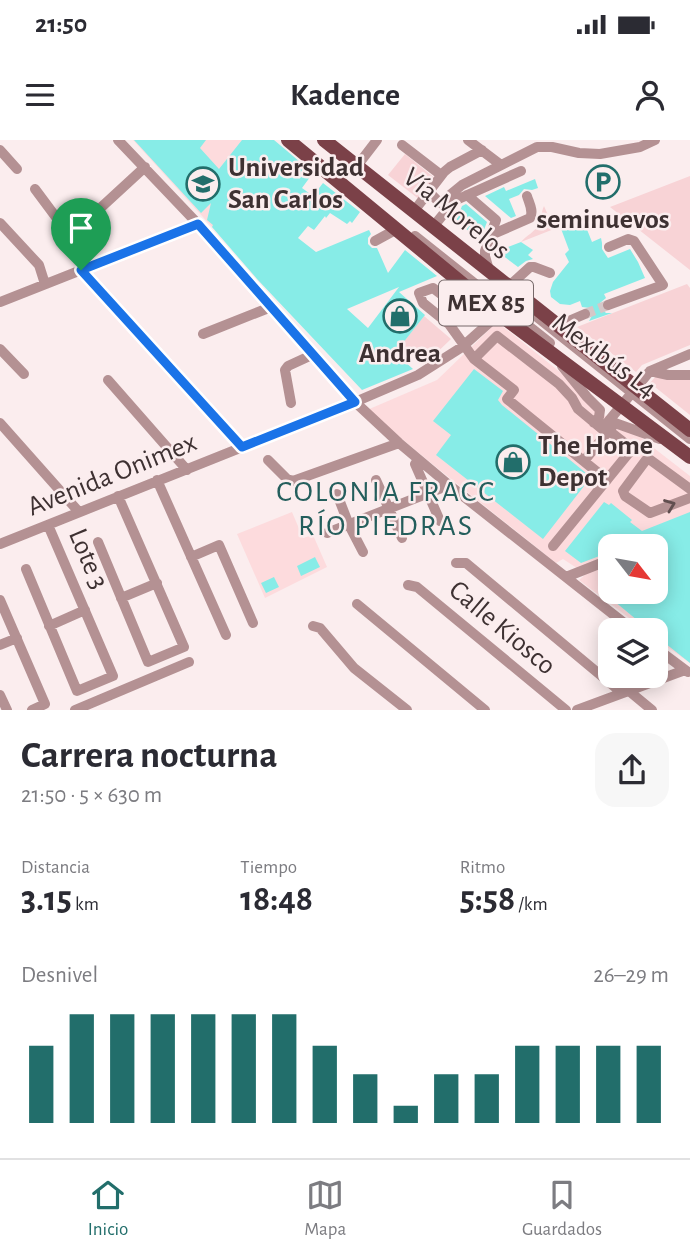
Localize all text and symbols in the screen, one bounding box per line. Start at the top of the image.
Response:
text: 21:50 [35,11,87,37]
icon: menu [21,76,59,114]
icon: person [631,76,669,114]
text: Kadence [290,79,400,111]
place label: Universidad San Carlos [228,154,364,214]
street label: Vía Morelos [397,163,515,265]
parking icon: seminuevos [584,163,622,201]
school or university icon: Universidad San Carlos [184,165,222,203]
pin [51,198,111,270]
place label: seminuevos [536,206,670,234]
icon: arrive [62,209,100,247]
road number: MEX 85 [439,280,533,326]
shop icon: Andrea [381,297,419,335]
street label: Mexibús L4 [547,308,661,404]
place label: Andrea [359,340,441,368]
street label: Avenida Onimex [23,428,201,522]
place label: The Home Depot [538,432,653,492]
shop icon: The Home Depot [494,443,532,481]
district label: COLONIA FRACC RÍO PIEDRAS [276,477,496,541]
one-way arrow [664,500,676,514]
street label: Lote 3 [63,525,113,593]
north arrow [598,534,668,604]
map controls [598,534,668,688]
street label: Calle Kiosco [443,576,561,680]
button: layers [598,618,668,688]
button: share [595,733,669,807]
text: Carrera nocturna [21,737,278,775]
text: 21:50 · 5 × 630 m [21,784,162,807]
text: Distancia [21,858,90,877]
text: Tiempo [240,858,297,877]
text: Ritmo [460,858,505,877]
text: 3.15 [21,882,72,917]
text: 18:48 [240,882,313,917]
text: 5:58 [460,882,515,917]
text: km [72,895,99,914]
text: /km [515,895,548,914]
text: Desnivel [21,964,98,987]
text: 26–29 m [593,964,669,987]
tab: Inicio [88,1176,128,1241]
tab: Mapa [304,1176,346,1241]
tab: Guardados [522,1176,602,1241]

